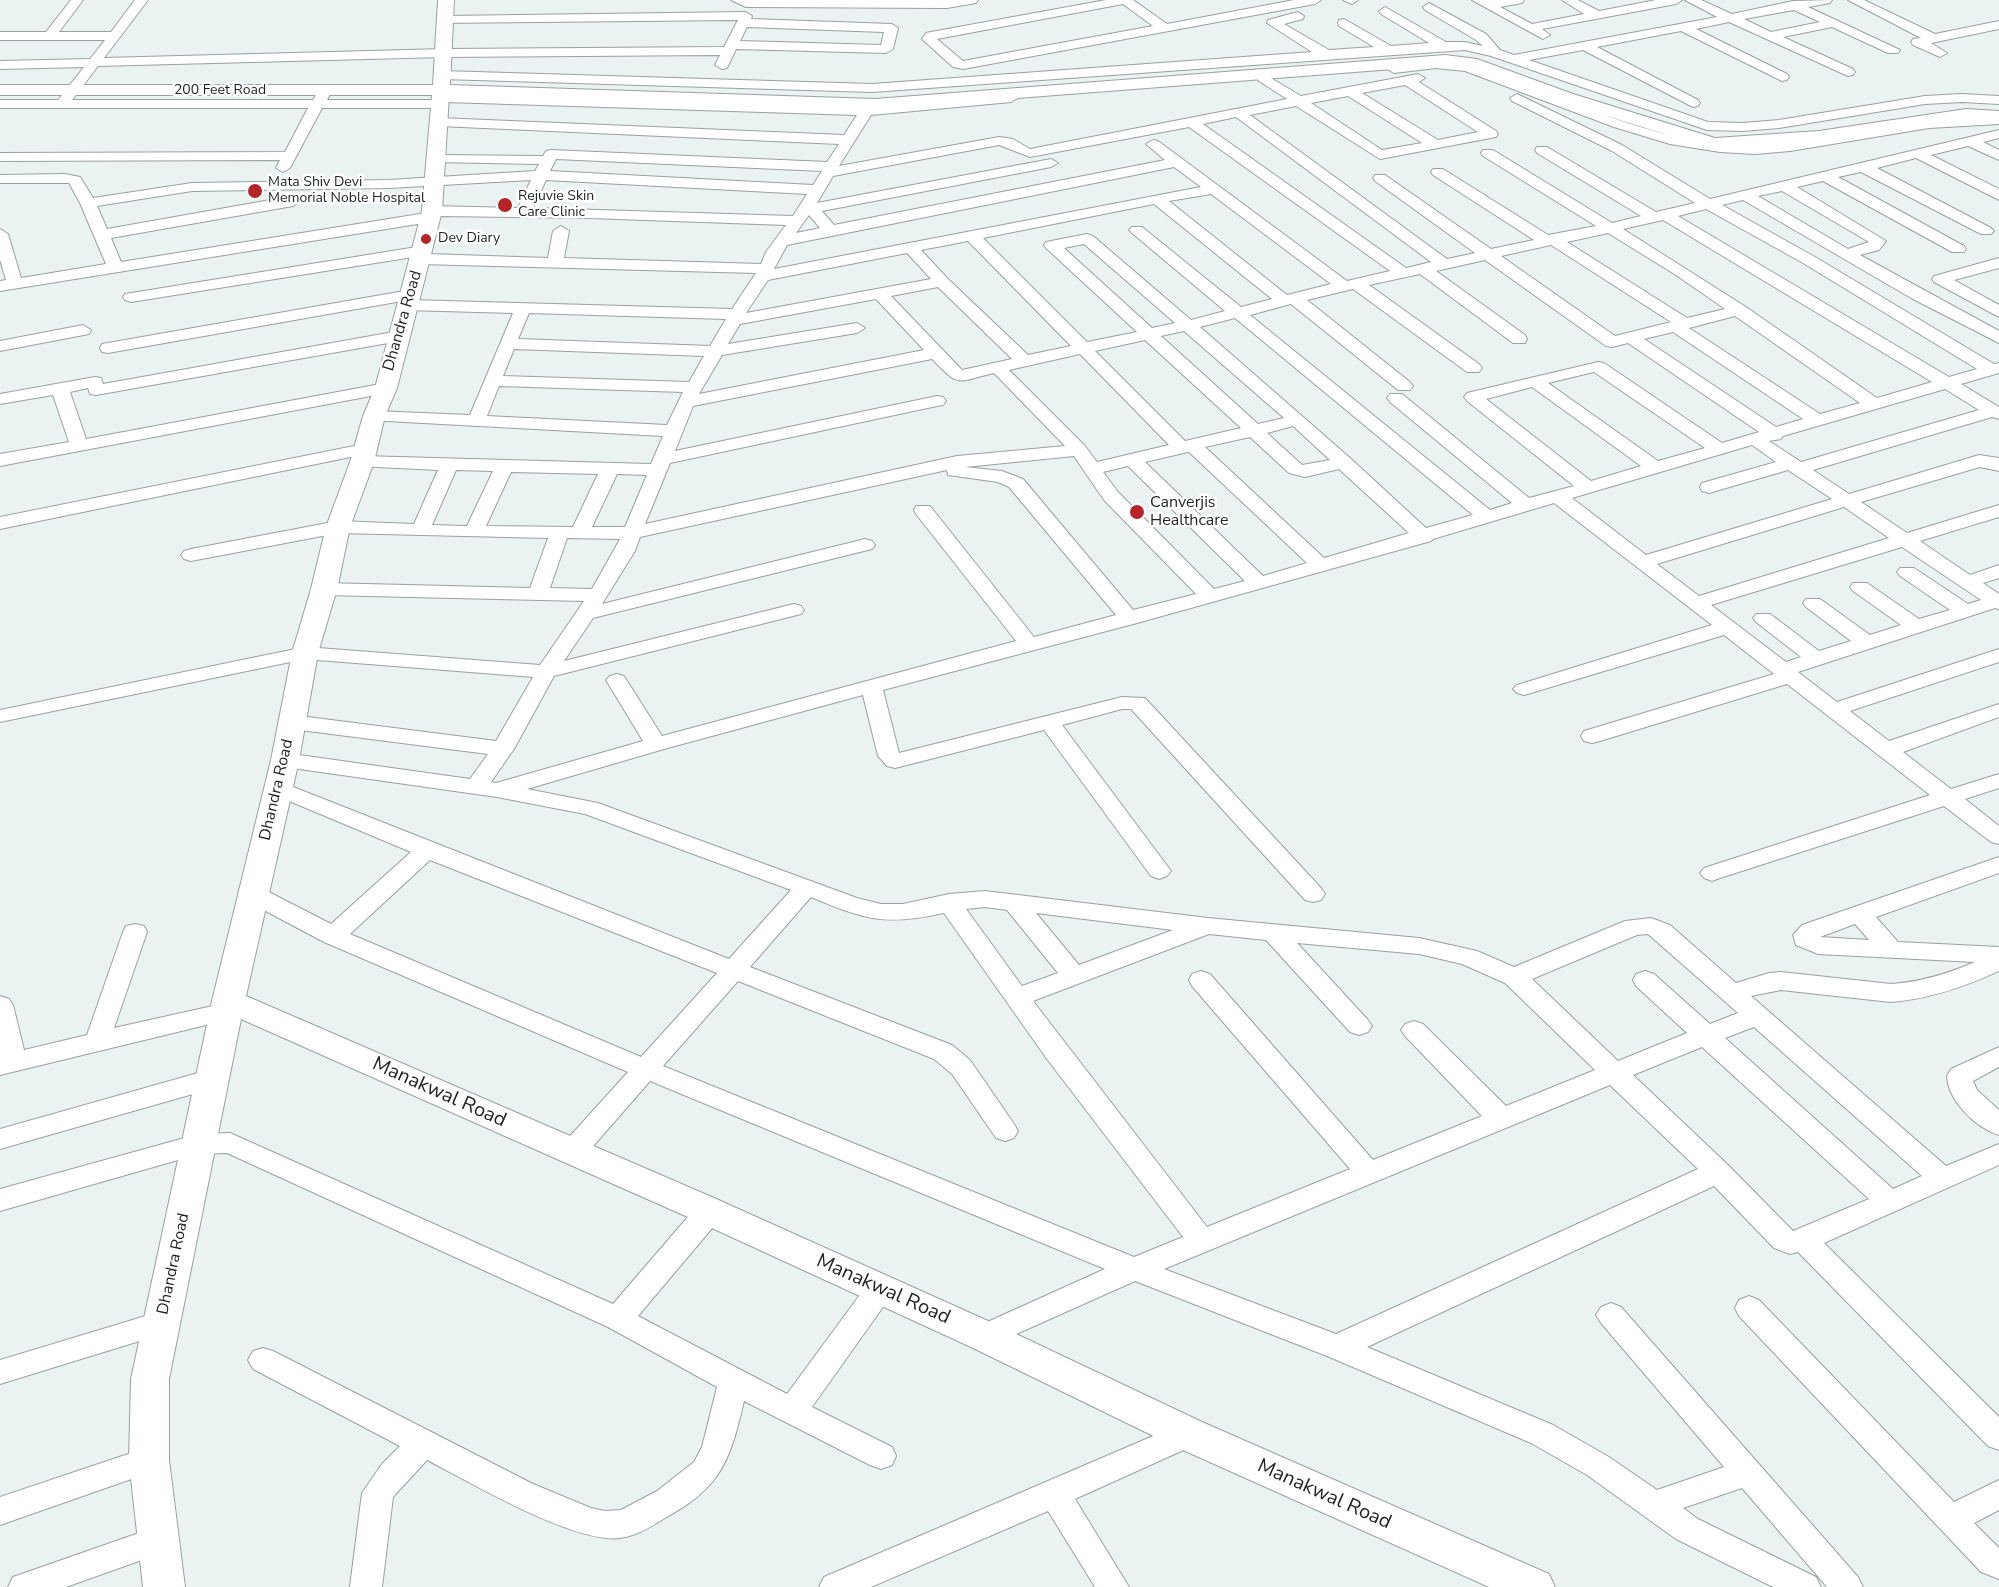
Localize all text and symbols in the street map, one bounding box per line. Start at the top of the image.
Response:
street label: 200 Feet Road [174,83,266,99]
place label: Mata Shiv Devi Memorial Noble Hospital [268,175,425,208]
marker: Mata Shiv Devi Memorial Noble Hospital [246,182,264,200]
place label: Rejuvie Skin Care Clinic [518,189,594,222]
marker: Rejuvie Skin Care Clinic [496,196,514,214]
place label: Dev Diary [438,231,500,247]
marker: Dev Diary [419,232,433,246]
street label: Dhandra Road [380,269,426,373]
place label: Canverjis Healthcare [1150,493,1228,531]
marker: Canverjis Healthcare [1128,503,1146,521]
street label: Dhandra Road [256,738,298,842]
street label: Manakwal Road [368,1053,510,1133]
street label: Dhandra Road [154,1211,194,1317]
street label: Manakwal Road [812,1250,954,1330]
street label: Manakwal Road [1253,1455,1395,1535]

